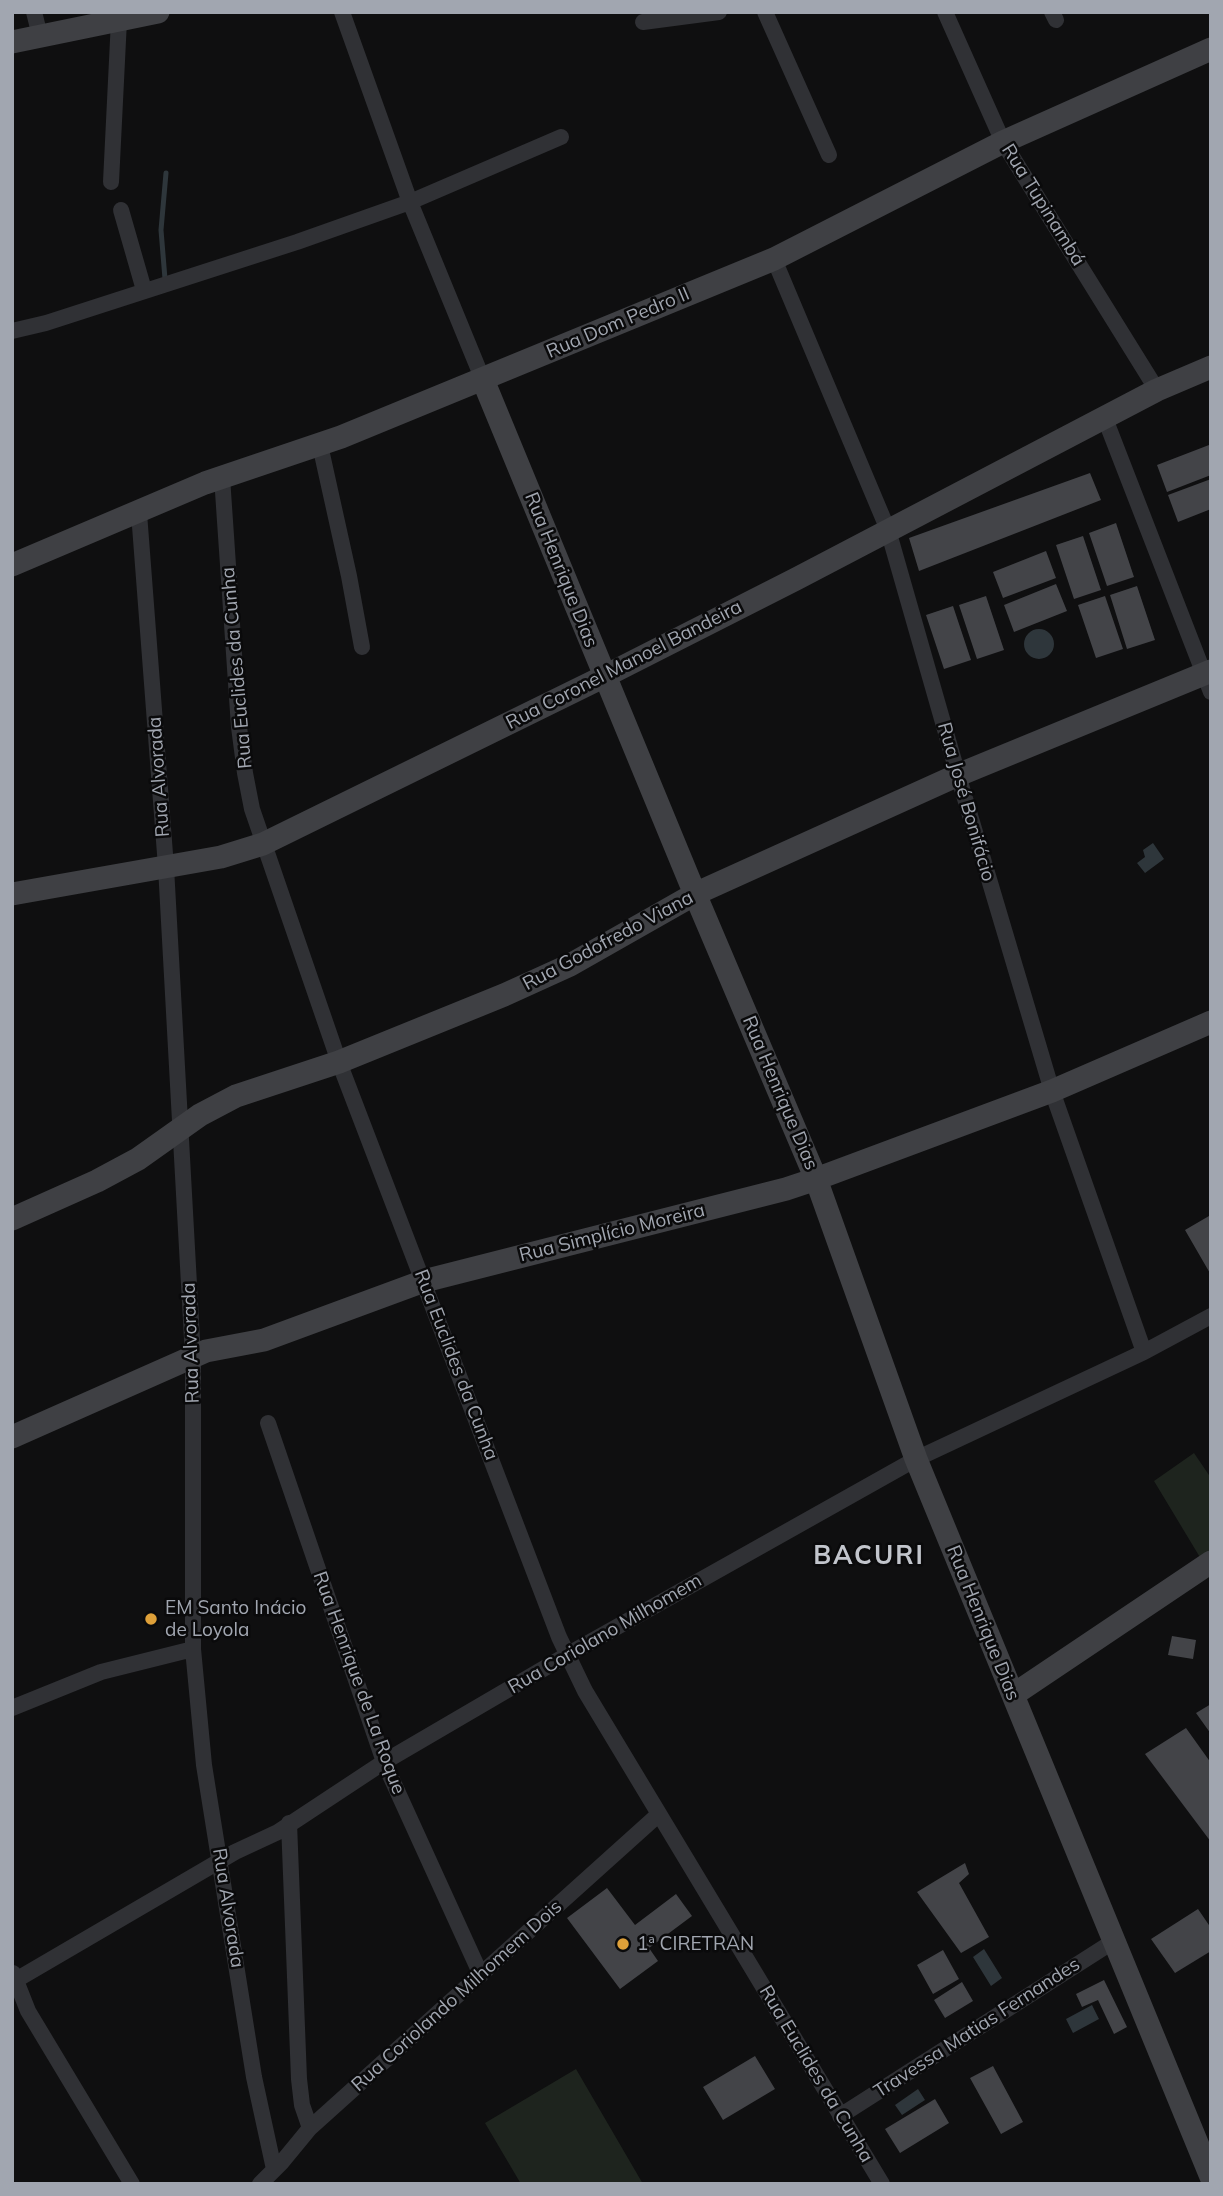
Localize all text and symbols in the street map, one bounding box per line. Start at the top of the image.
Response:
street label: Rua Tupinambá [996,140,1090,270]
street label: Rua Dom Pedro II [543,283,693,363]
street label: Rua Henrique Dias [520,489,602,651]
street label: Rua Euclides da Cunha [217,566,257,770]
street label: Rua Coronel Manoel Bandeira [502,595,746,735]
street label: Rua Alvorada [143,716,175,838]
street label: Rua José Bonifácio [932,720,1000,884]
street label: Rua Godofredo Viana [519,886,697,996]
street label: Rua Henrique Dias [737,1013,823,1173]
street label: Rua Simplício Moreira [517,1199,707,1267]
street label: Rua Euclides da Cunha [409,1266,503,1464]
street label: Rua Alvorada [177,1282,205,1404]
district label: BACURI [814,1540,924,1572]
street label: Rua Henrique Dias [942,1542,1024,1704]
street label: Rua Henrique de La Roque [308,1568,410,1798]
street label: Rua Coriolano Milhomem [504,1569,706,1699]
place label: EM Santo Inácio de Loyola [165,1597,306,1641]
marker: EM Santo Inácio de Loyola [143,1611,159,1627]
street label: Rua Alvorada [207,1847,249,1969]
street label: Rua Coriolando Milhomem Dois [347,1895,567,2097]
place label: 1ª CIRETRAN [637,1933,754,1955]
marker: 1ª CIRETRAN [615,1936,631,1952]
street label: Travessa Matias Fernandes [870,1953,1084,2103]
street label: Rua Euclides da Cunha [754,1981,878,2167]

